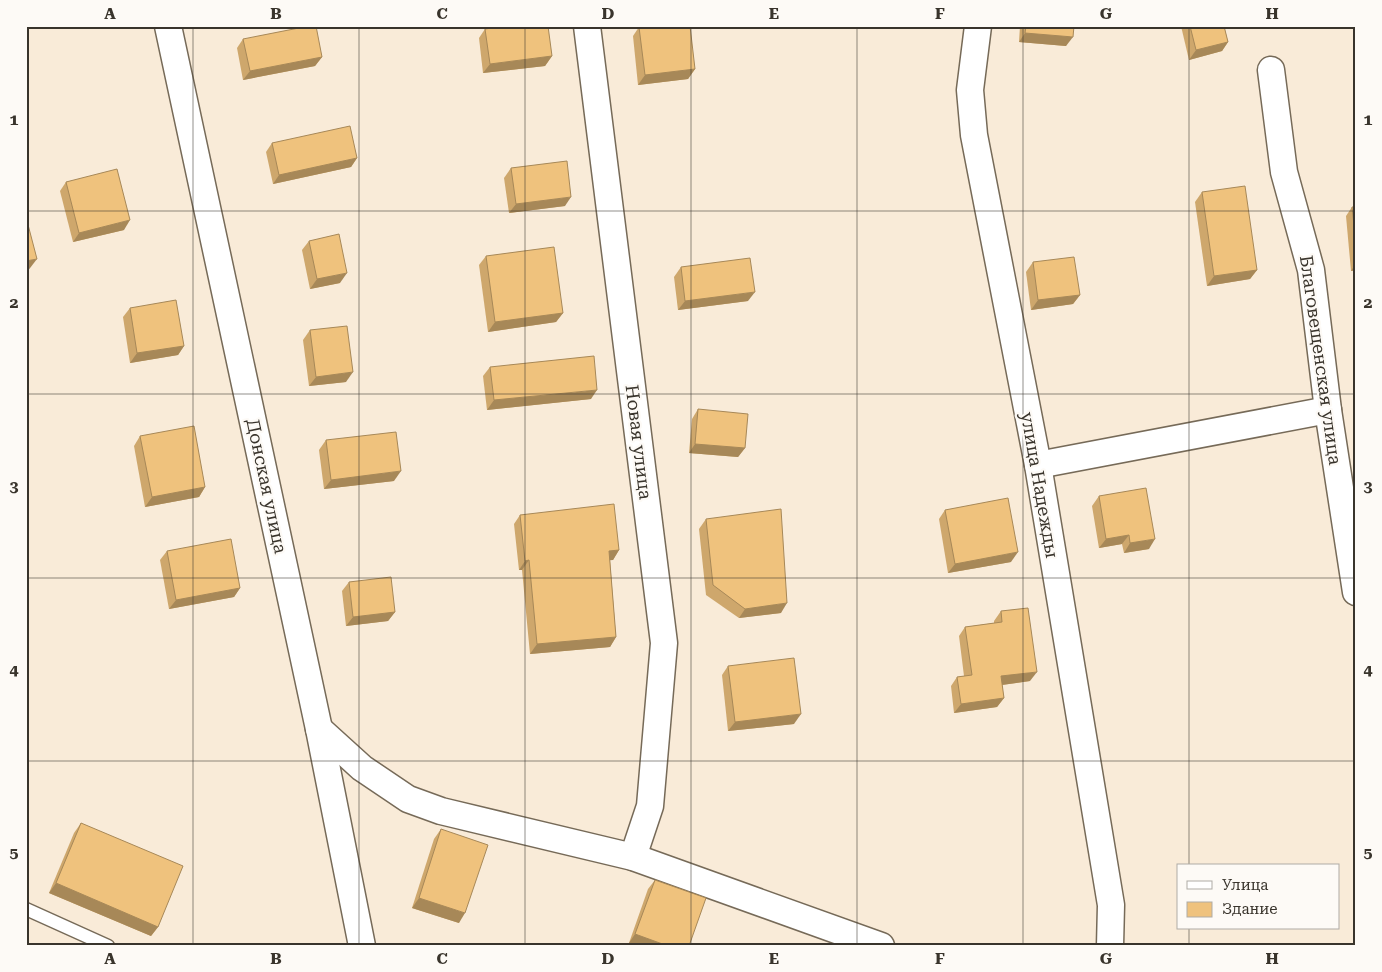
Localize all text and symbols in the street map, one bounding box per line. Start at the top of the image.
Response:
text: A [104,4,116,23]
text: B [270,4,282,23]
text: C [436,4,448,23]
text: D [602,4,615,23]
text: E [769,4,779,23]
text: F [935,4,945,23]
text: G [1100,4,1113,23]
text: H [1265,4,1279,23]
text: 1 [10,110,19,129]
text: 1 [1364,110,1373,129]
street label: Благовещенская улица [1296,254,1346,466]
text: 2 [10,293,19,312]
text: 2 [1364,293,1373,312]
street label: Новая улица [622,383,656,501]
street label: улица Надежды [1017,410,1063,560]
street label: Донская улица [242,417,292,556]
text: 3 [10,477,19,496]
text: 3 [1364,477,1373,496]
text: 4 [10,660,19,679]
text: 4 [1364,660,1373,679]
text: 5 [10,843,19,862]
text: 5 [1364,843,1373,862]
legend [1177,864,1340,930]
text: Улица [1222,876,1268,894]
text: Здание [1222,900,1278,918]
text: A [104,949,116,968]
text: B [270,949,282,968]
text: C [436,949,448,968]
text: D [602,949,615,968]
text: E [769,949,779,968]
text: F [935,949,945,968]
text: G [1100,949,1113,968]
text: H [1265,949,1279,968]

